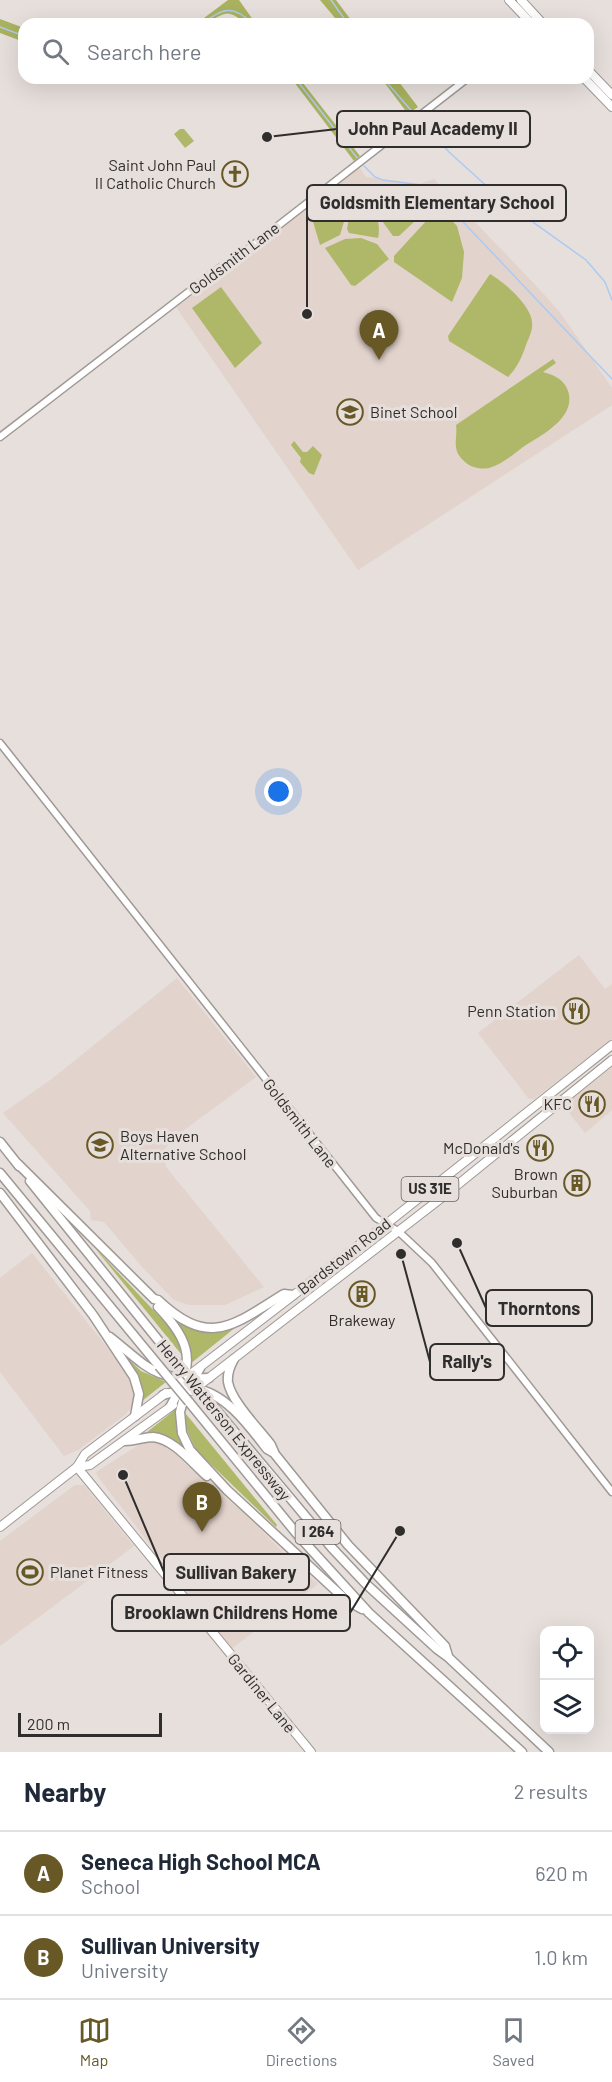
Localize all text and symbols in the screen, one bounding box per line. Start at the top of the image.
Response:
search box [18,18,594,84]
icon: search [39,35,72,68]
text: Search here [87,38,201,64]
callout: John Paul Academy II [337,111,530,147]
text: John Paul Academy II [348,117,518,139]
place label: Saint John Paul II Catholic Church [95,155,216,192]
church icon: Saint John Paul II Catholic Church [220,159,250,189]
callout: Goldsmith Elementary School [307,185,566,221]
text: Goldsmith Elementary School [320,191,554,213]
street label: Goldsmith Lane [185,218,282,298]
pin: A [360,310,398,360]
school or university icon: Binet School [335,397,365,427]
place label: Binet School [370,402,457,421]
your location [264,777,293,806]
restaurant icon: Penn Station [561,996,591,1026]
place label: Penn Station [467,1001,556,1020]
street label: Goldsmith Lane [260,1074,341,1171]
restaurant icon: KFC [577,1089,607,1119]
place label: KFC [543,1094,572,1113]
place label: Boys Haven Alternative School [120,1126,246,1163]
school or university icon: Boys Haven Alternative School [85,1130,115,1160]
restaurant icon: McDonald's [525,1133,555,1163]
place label: McDonald's [443,1138,520,1157]
place label: Brown Suburban [491,1164,558,1201]
building icon: Brown Suburban [562,1168,592,1198]
road number: US 31E [402,1177,458,1201]
street label: Bardstown Road [293,1213,394,1298]
building icon: Brakeway [347,1279,377,1309]
callout: Thorntons [486,1290,592,1326]
text: Thorntons [498,1297,580,1319]
place label: Brakeway [329,1310,396,1329]
street label: Henry Watterson Expressway [154,1335,296,1504]
callout: Rally's [430,1344,504,1380]
text: Rally's [442,1350,492,1372]
pin: B [182,1482,222,1532]
road number: I 264 [296,1520,340,1544]
callout: Sullivan Bakery [164,1554,309,1590]
sports icon: Planet Fitness [15,1557,45,1587]
text: Sullivan Bakery [175,1561,297,1583]
place label: Planet Fitness [50,1562,148,1581]
callout: Brooklawn Childrens Home [112,1595,350,1631]
text: Brooklawn Childrens Home [124,1601,338,1623]
map controls [540,1626,594,1734]
button: locate [540,1626,594,1680]
street label: Gardiner Lane [225,1649,300,1736]
button: layers [540,1680,594,1734]
scale bar [18,1710,162,1738]
text: 200 m [27,1714,70,1733]
text: Nearby [24,1776,106,1807]
text: 2 results [514,1779,588,1803]
text: Seneca High School MCA [81,1848,321,1874]
text: A [37,1861,50,1885]
text: 620 m [535,1861,588,1885]
text: School [81,1874,140,1898]
text: Sullivan University [81,1932,260,1958]
text: B [37,1945,50,1969]
text: 1.0 km [534,1945,588,1969]
text: University [81,1958,168,1982]
tab: Map [78,2014,111,2069]
tab: Directions [266,2014,337,2069]
tab: Saved [492,2014,534,2069]

